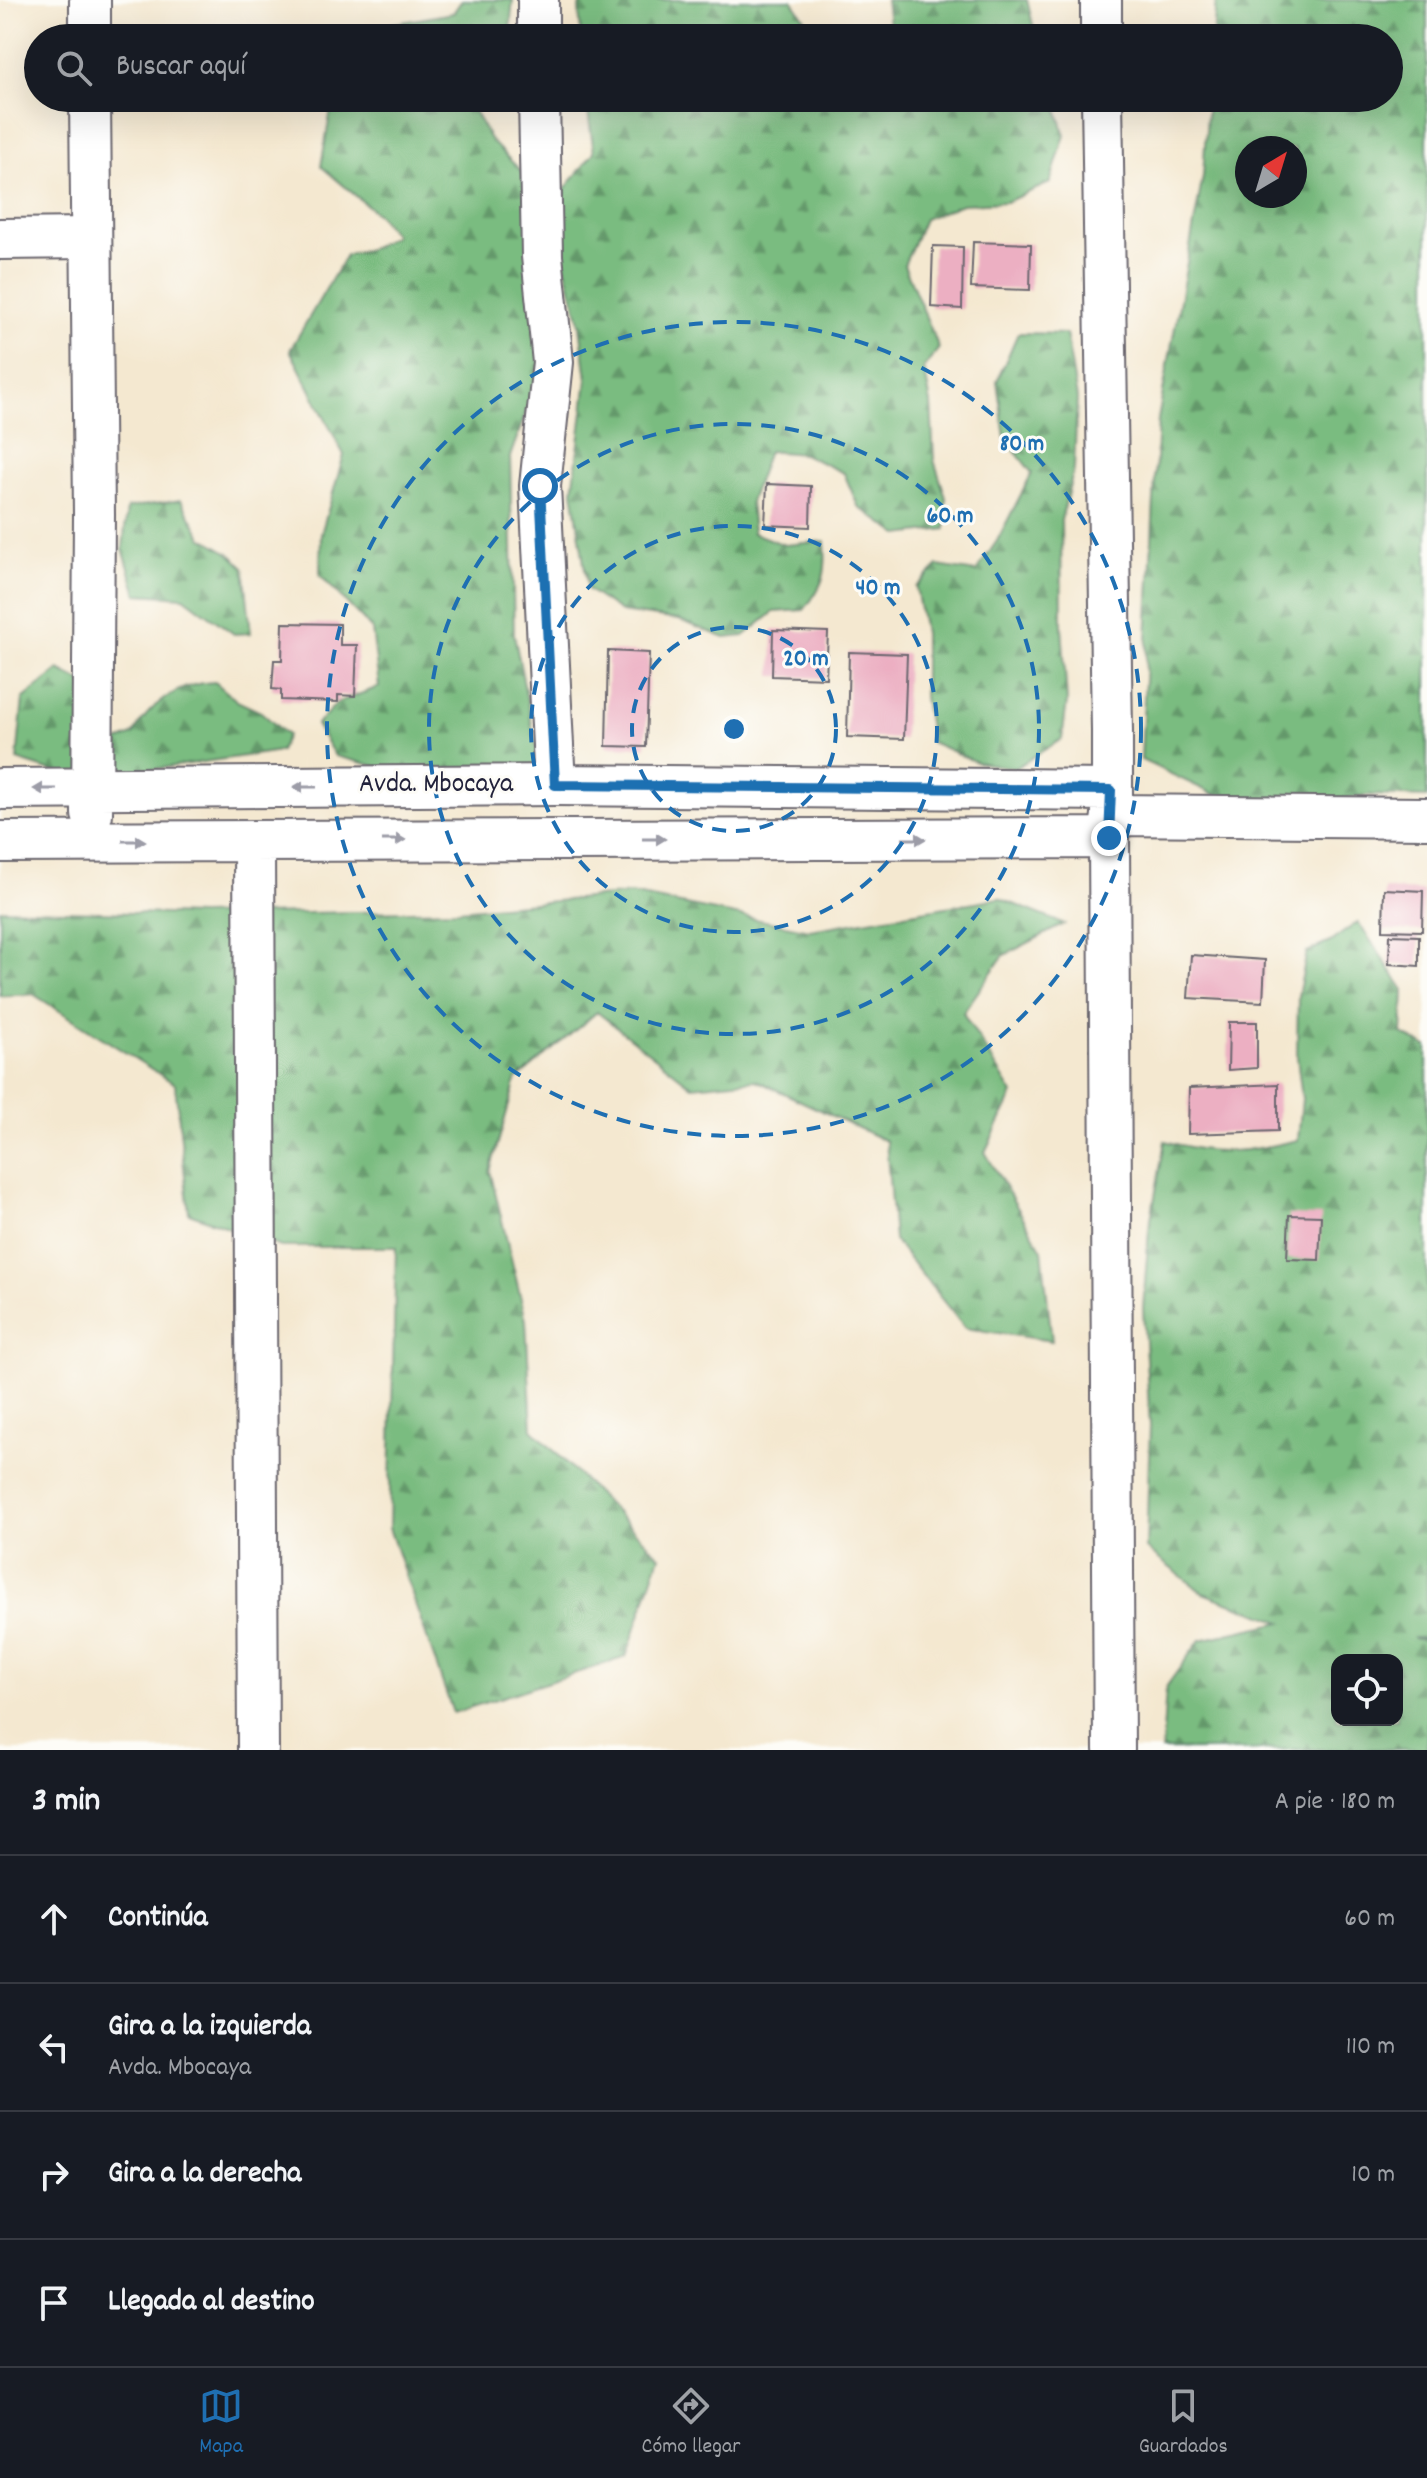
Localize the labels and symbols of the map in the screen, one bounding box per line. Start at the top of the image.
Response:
north arrow [1235,136,1307,208]
text: 80 m [1000,428,1044,462]
route start [522,468,558,504]
text: 60 m [927,500,973,534]
text: 40 m [855,572,901,606]
text: 20 m [783,643,829,677]
centre of rings [720,715,748,743]
street label: Avda. Mbocaya [359,766,514,806]
one-way arrow [292,781,317,793]
one-way arrow [32,783,57,795]
route end [1091,820,1127,856]
one-way arrow [642,833,667,846]
one-way arrow [902,833,927,845]
one-way arrow [382,834,407,846]
one-way arrow [122,835,147,847]

